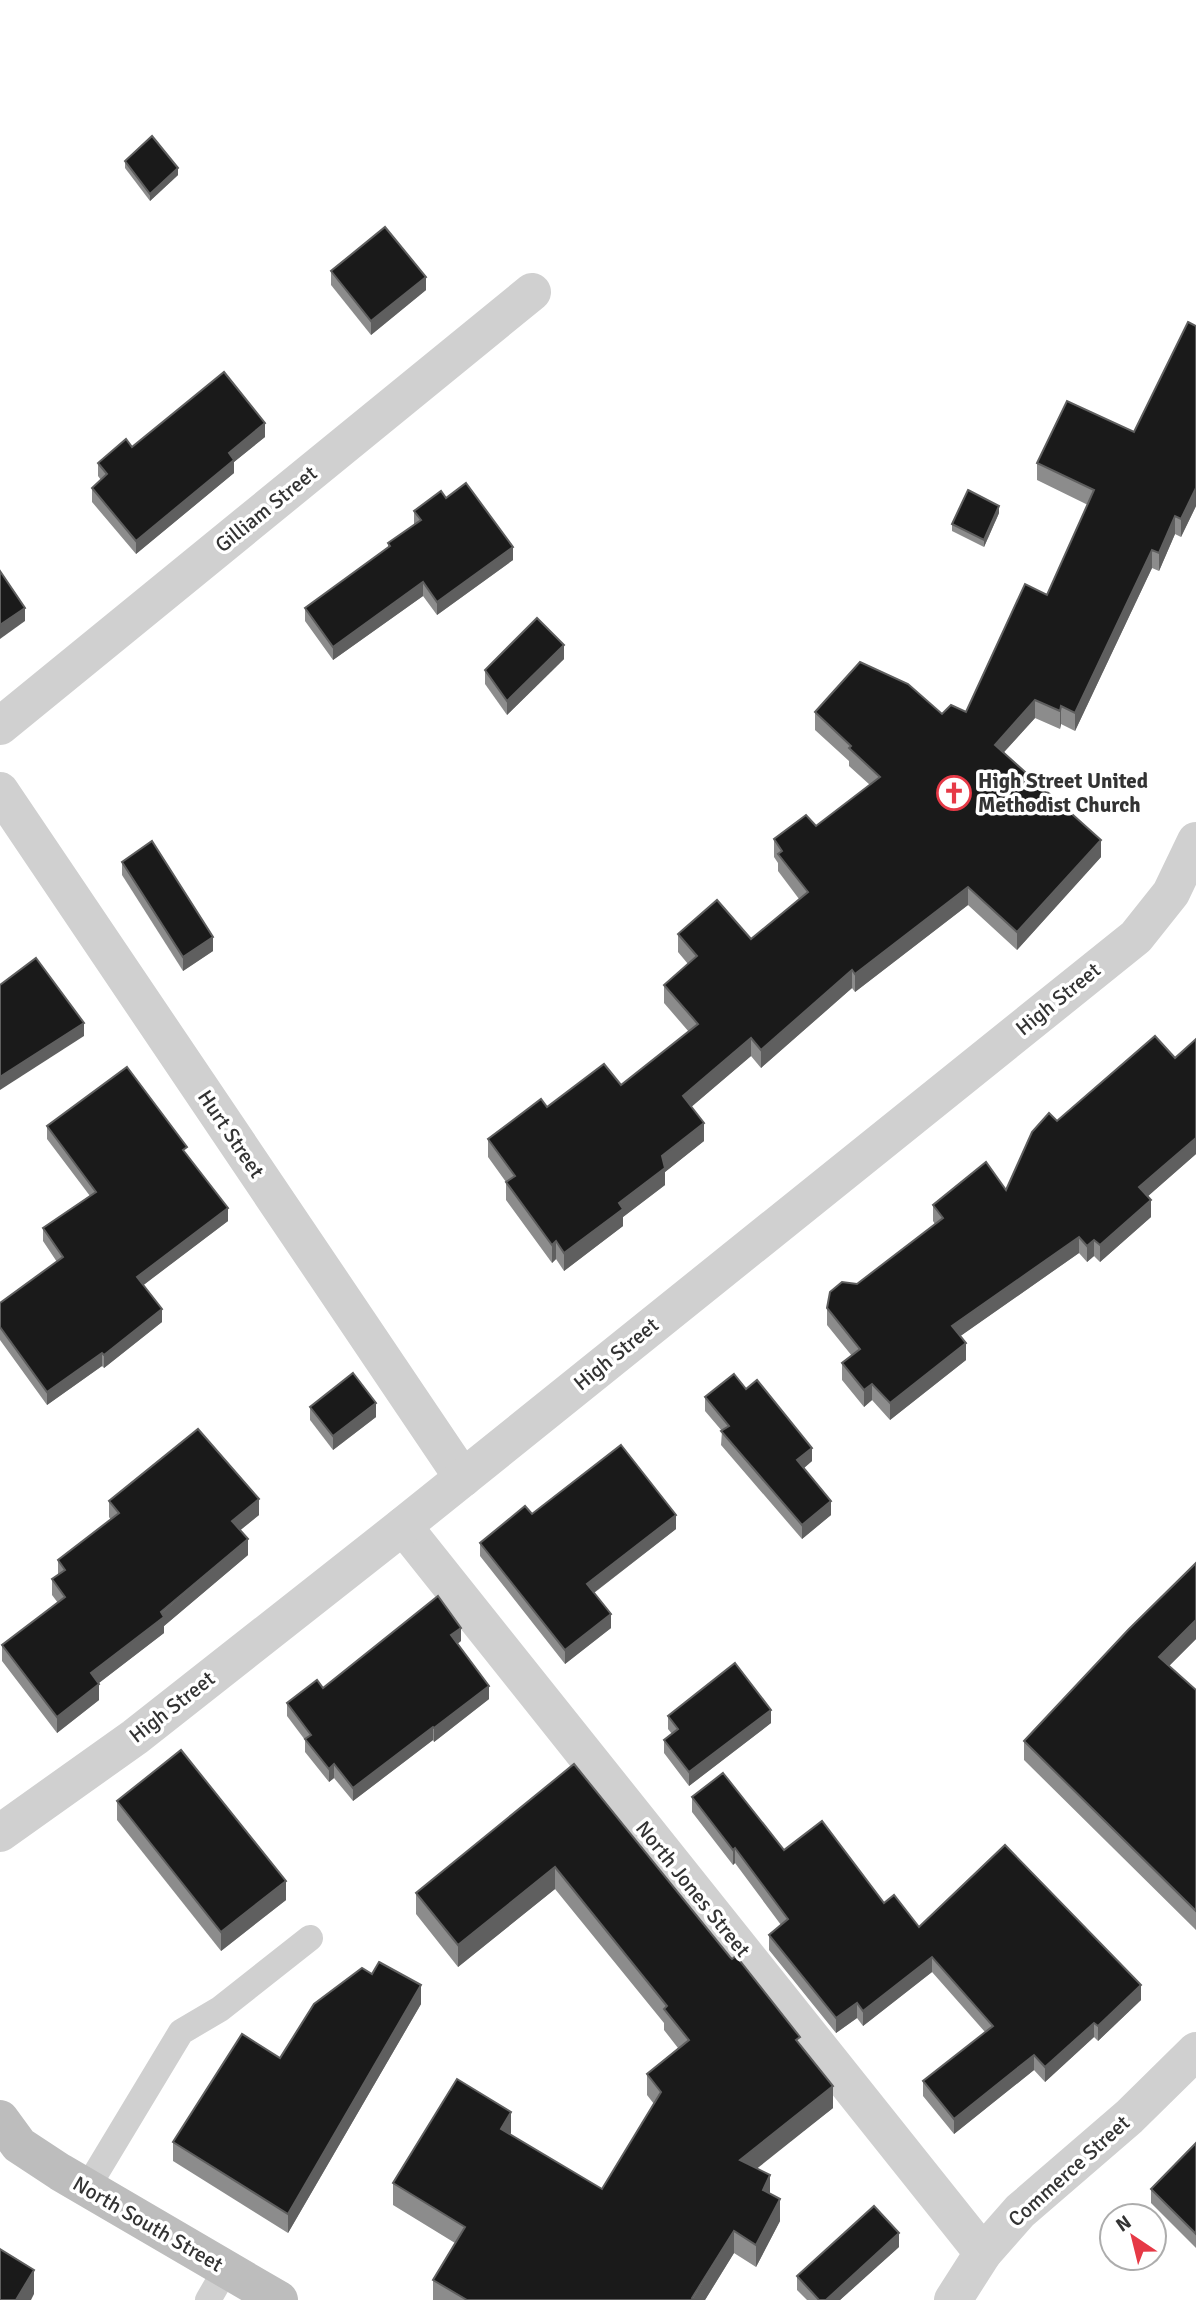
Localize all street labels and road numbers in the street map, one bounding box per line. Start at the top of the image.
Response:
street label: Gilliam Street [210,460,322,558]
street label: High Street [1010,957,1106,1041]
street label: Hurt Street [192,1085,270,1183]
street label: High Street [568,1312,664,1396]
street label: High Street [124,1665,220,1749]
street label: North Jones Street [630,1816,756,1962]
street label: Commerce Street [1003,2110,1135,2232]
street label: North South Street [68,2171,228,2277]

